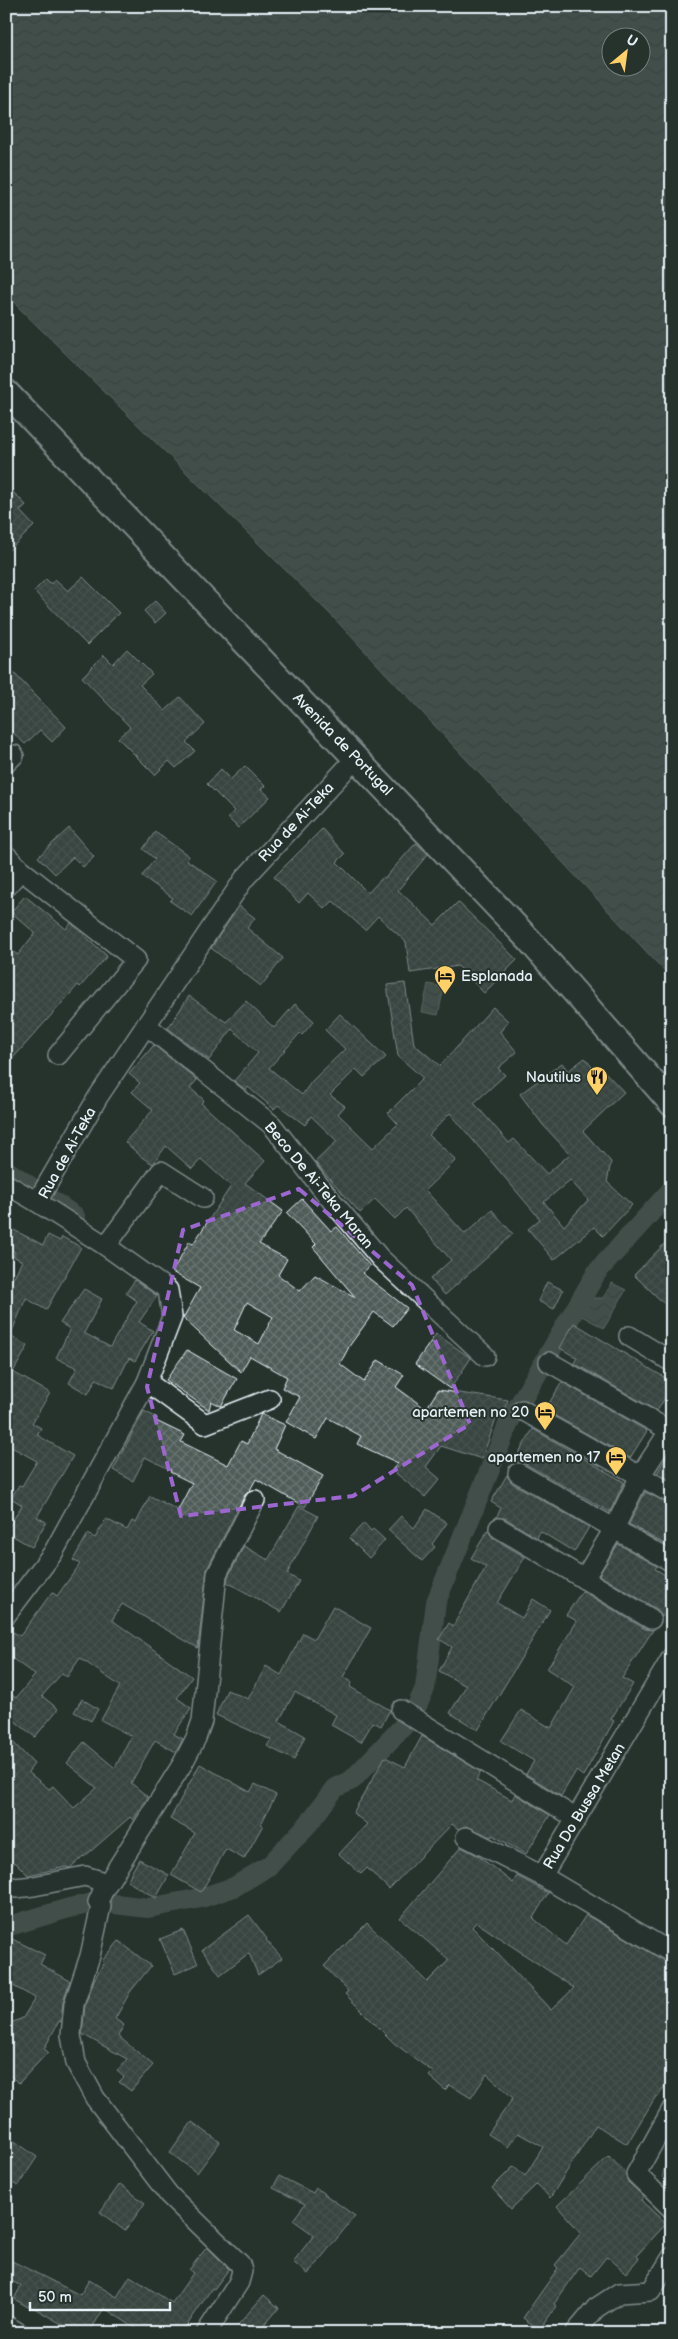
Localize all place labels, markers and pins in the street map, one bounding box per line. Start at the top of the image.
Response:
hotel icon: Esplanada [433,964,457,995]
place label: Esplanada [461,967,533,986]
restaurant icon: Nautilus [585,1065,609,1096]
place label: Nautilus [526,1068,582,1087]
hotel icon: apartemen no 20 [533,1400,557,1431]
place label: apartemen no 20 [412,1403,529,1422]
hotel icon: apartemen no 17 [604,1445,628,1476]
place label: apartemen no 17 [488,1448,601,1467]

